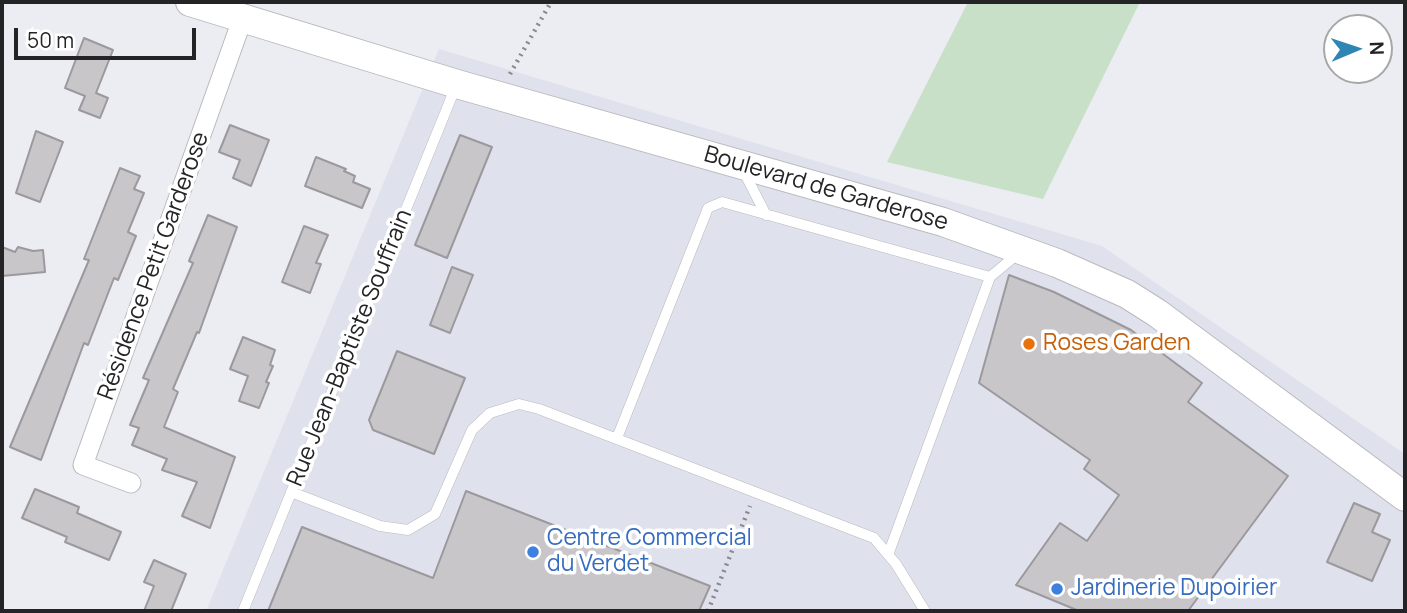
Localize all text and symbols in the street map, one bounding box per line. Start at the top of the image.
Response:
scale bar [18,14,200,58]
north arrow [1323,14,1393,84]
text: 50 m [27,26,74,54]
text: N [1364,41,1390,56]
street label: Résidence Petit Garderose [93,128,215,404]
street label: Boulevard de Garderose [701,141,951,237]
street label: Rue Jean-Baptiste Souffrain [282,205,418,491]
place label: Roses Garden [1043,330,1191,358]
marker: Roses Garden [1021,336,1037,352]
place label: Centre Commercial du Verdet [547,525,752,579]
marker: Centre Commercial du Verdet [525,544,541,560]
place label: Jardinerie Dupoirier [1071,575,1277,603]
marker: Jardinerie Dupoirier [1049,581,1065,597]

